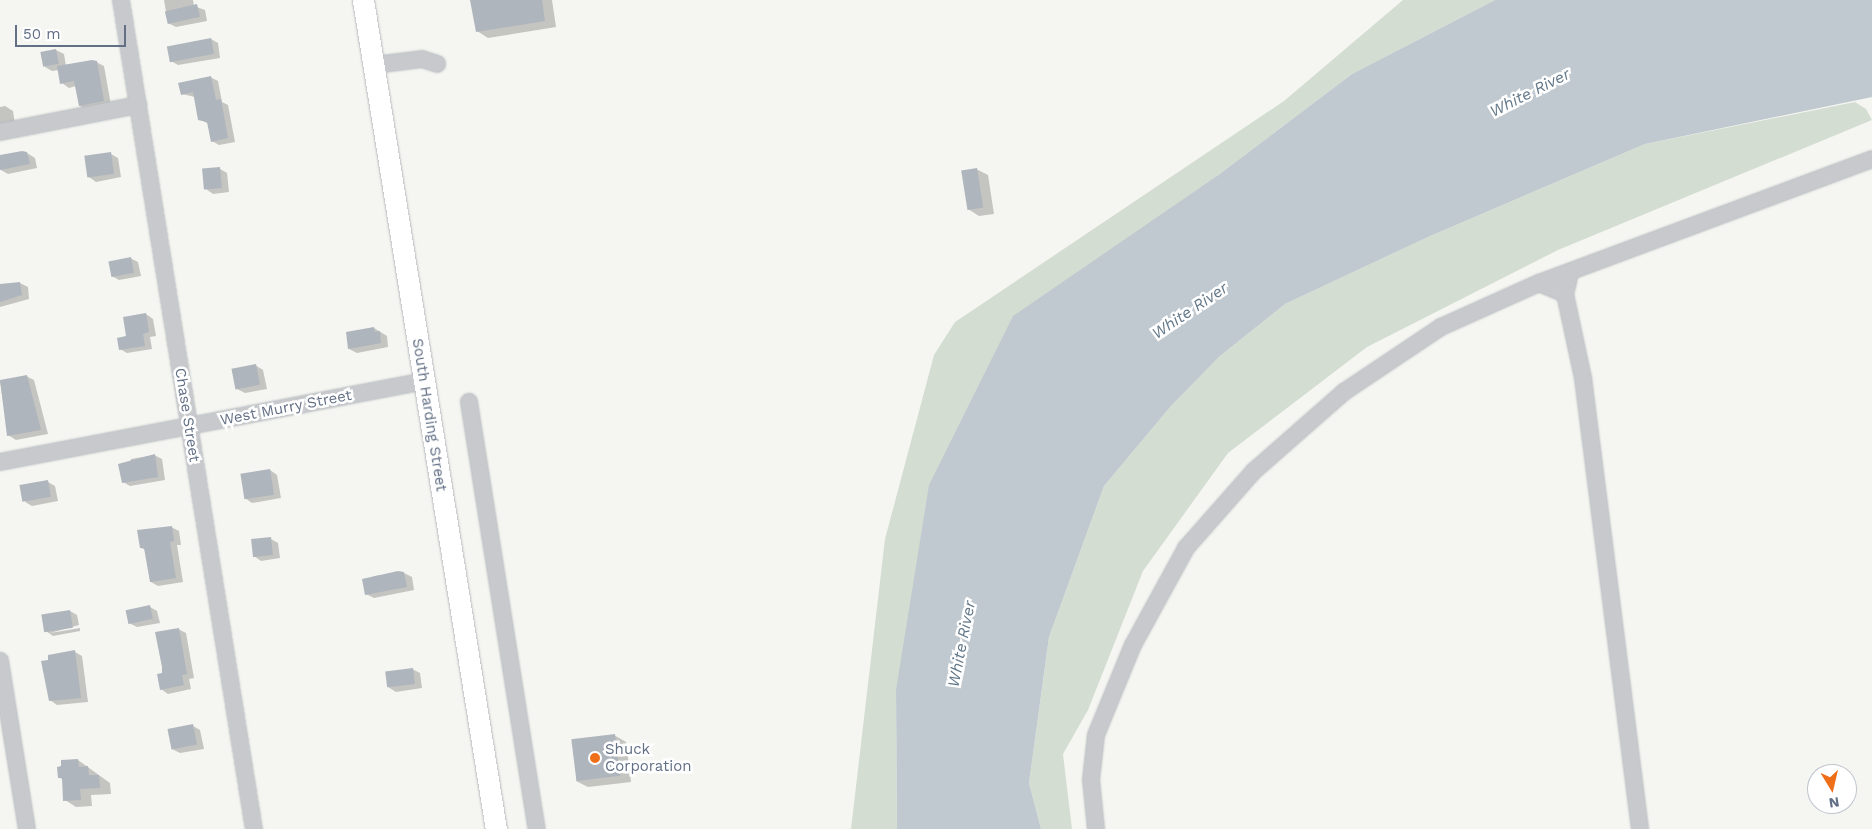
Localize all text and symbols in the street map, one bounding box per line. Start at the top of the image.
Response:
scale bar [18,15,129,47]
text: 50 m [23,25,60,43]
water label: White River [1487,65,1573,121]
water label: White River [1148,279,1232,343]
street label: South Harding Street [408,337,450,493]
street label: Chase Street [171,367,203,463]
street label: West Murry Street [218,386,354,430]
water label: White River [944,599,980,689]
place label: Shuck Corporation [605,740,691,775]
marker: Shuck Corporation [589,752,601,764]
north arrow [1807,764,1857,814]
text: N [1828,794,1841,812]

